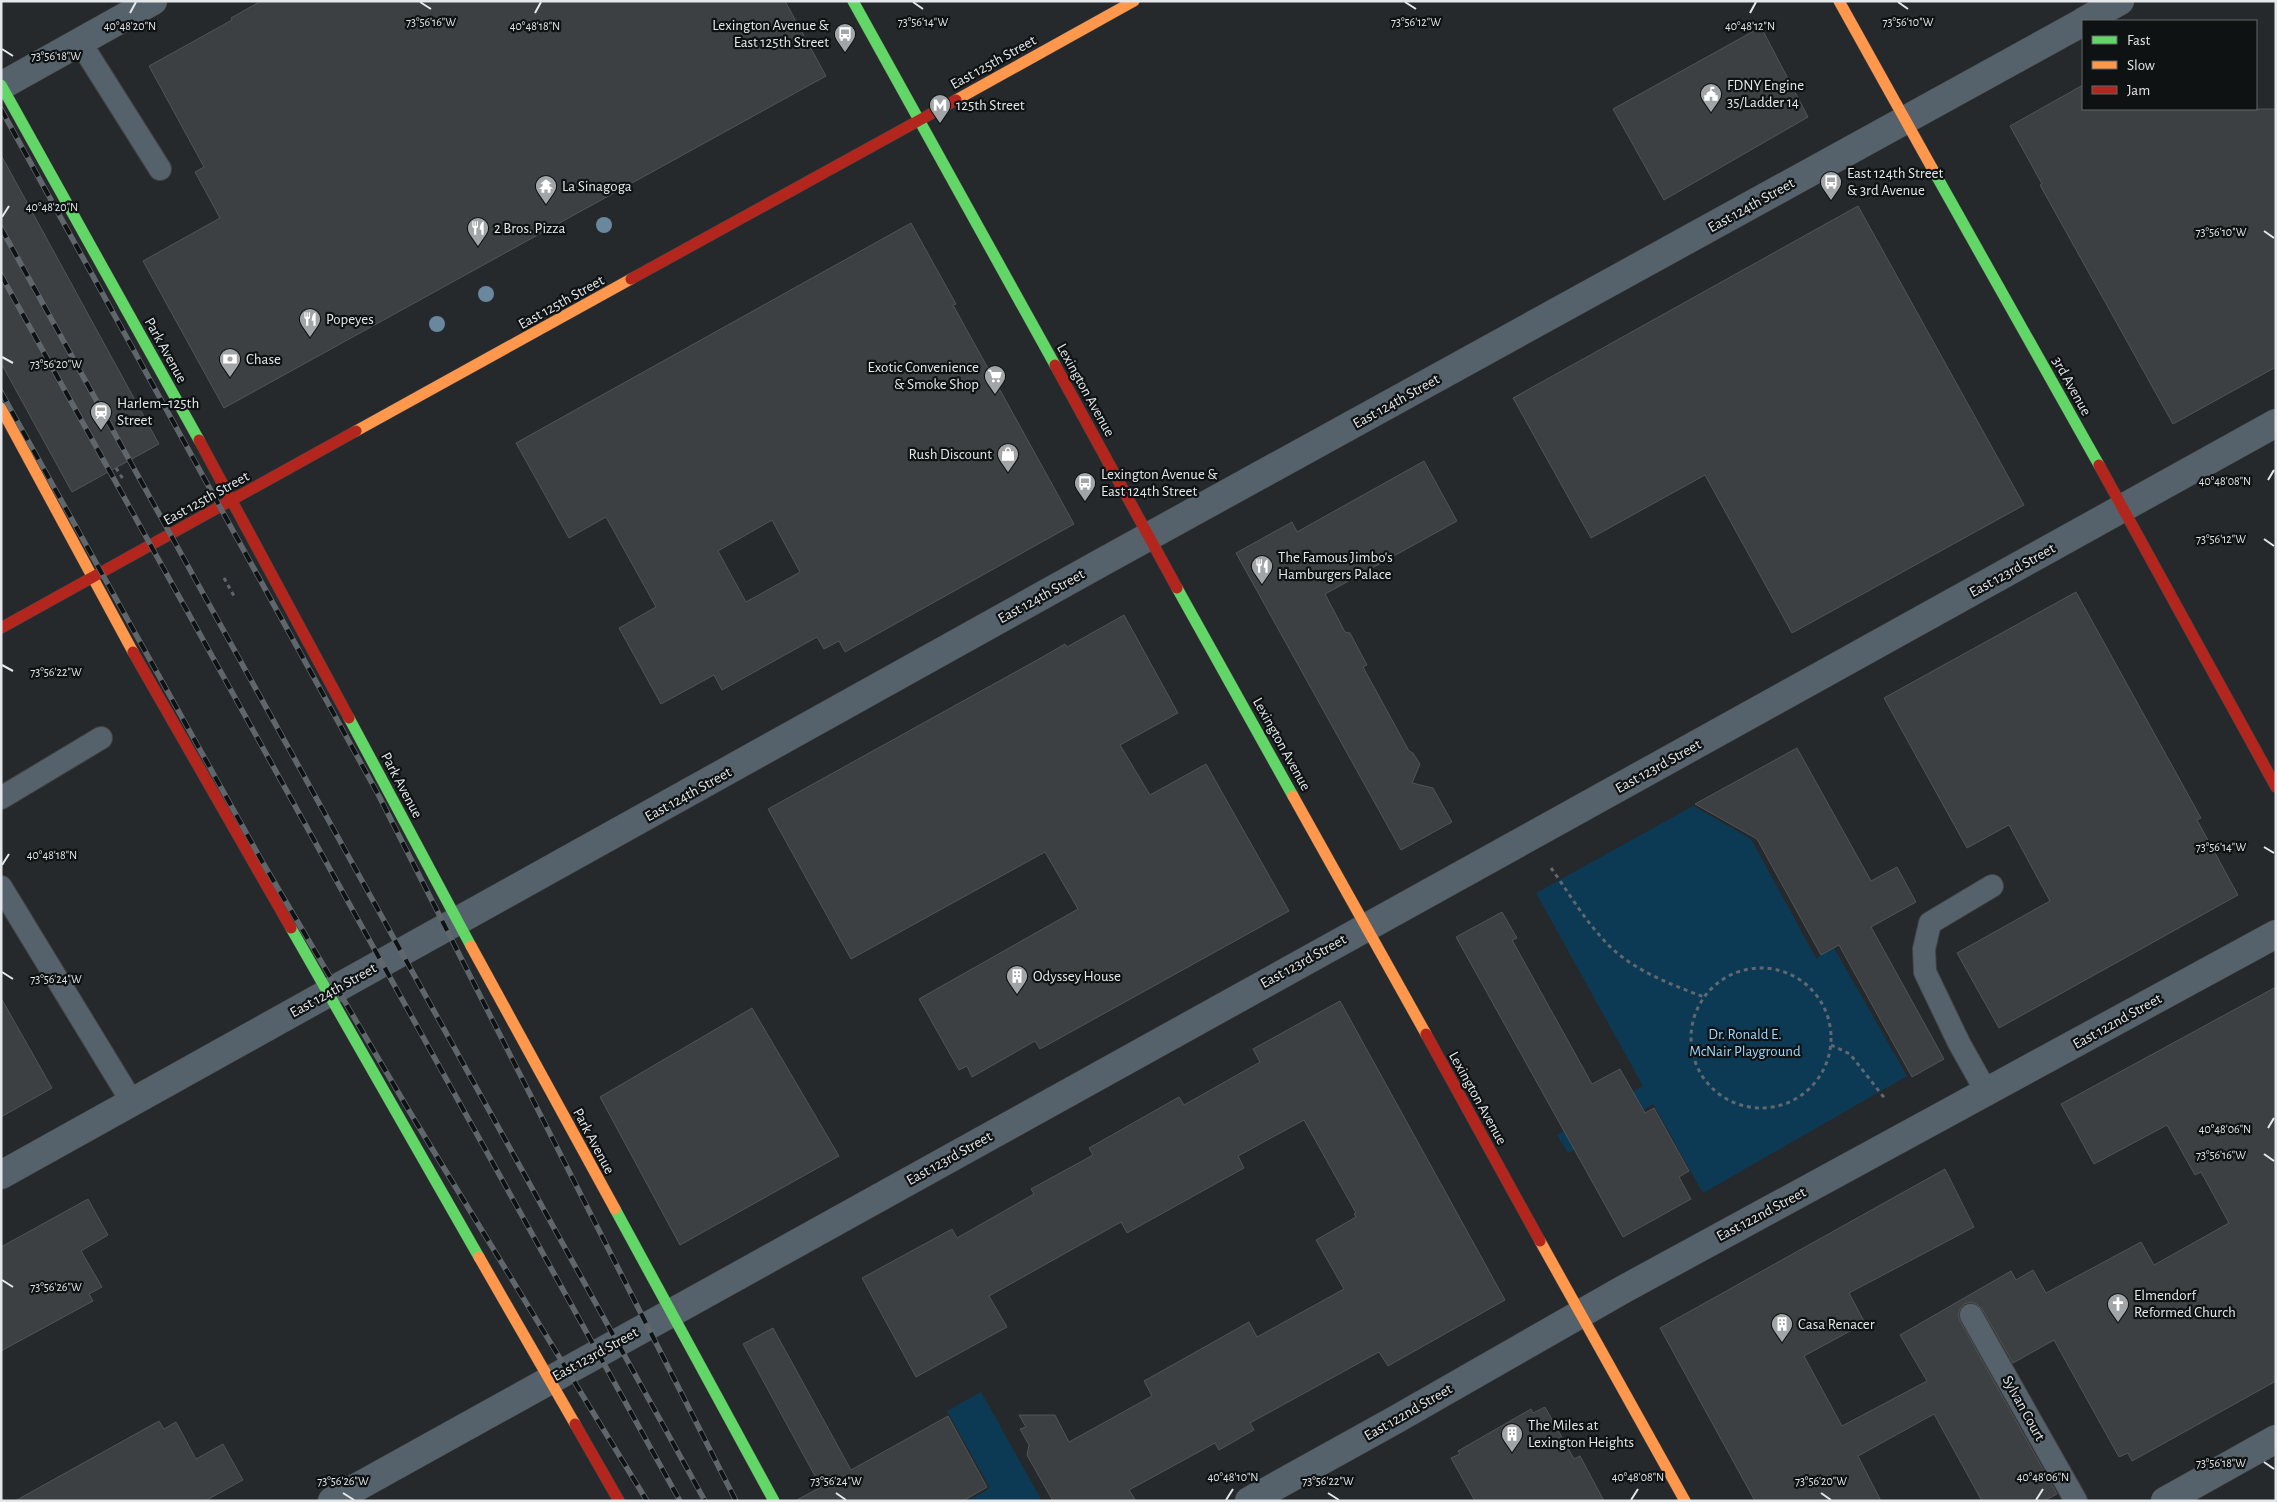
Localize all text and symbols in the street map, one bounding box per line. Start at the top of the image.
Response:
text: 73°56'16"W [406,16,456,28]
text: 73°56'14"W [898,16,948,28]
text: 73°56'12"W [1391,16,1441,28]
text: 73°56'10"W [1883,16,1934,28]
place label: Lexington Avenue & East 125th Street [712,18,830,50]
text: 40°48'20"N [104,20,156,32]
text: 40°48'18"N [510,20,560,32]
text: 40°48'12"N [1725,20,1775,32]
legend [2082,20,2257,110]
bus stop icon: Lexington Avenue & East 125th Street [833,22,857,53]
street label: East 125th Street [948,33,1039,92]
text: Fast [2127,33,2151,48]
text: 73°56'18"W [31,50,81,62]
text: Slow [2127,58,2155,73]
place label: FDNY Engine 35/Ladder 14 [1727,78,1804,110]
public building icon: FDNY Engine 35/Ladder 14 [1699,82,1723,113]
text: Jam [2127,83,2150,98]
metro station icon: 125th Street [928,93,952,124]
place label: 125th Street [956,98,1025,113]
place label: East 124th Street & 3rd Avenue [1847,166,1943,198]
bus stop icon: East 124th Street & 3rd Avenue [1819,170,1843,201]
temple icon: La Sinagoga [534,174,558,205]
street label: East 124th Street [1706,175,1797,235]
place label: La Sinagoga [562,179,632,194]
text: 40°48'20"N [26,201,78,213]
restaurant icon: 2 Bros. Pizza [466,216,490,247]
place label: 2 Bros. Pizza [494,221,565,236]
text: 73°56'10"W [2196,226,2247,238]
street label: East 125th Street [516,273,607,332]
restaurant icon: Popeyes [298,307,322,338]
place label: Popeyes [326,312,374,327]
street label: Park Avenue [142,315,190,385]
street label: Lexington Avenue [1054,341,1117,439]
bank icon: Chase [218,347,242,378]
place label: Chase [246,352,281,367]
street label: 3rd Avenue [2049,354,2094,418]
text: 73°56'20"W [30,358,82,370]
place label: Exotic Convenience & Smoke Shop [868,360,979,392]
supermarket icon: Exotic Convenience & Smoke Shop [983,364,1007,395]
street label: East 124th Street [1351,371,1442,431]
place label: Harlem–125th Street [117,396,199,428]
station icon: Harlem–125th Street [89,400,113,431]
shop icon: Rush Discount [996,442,1020,473]
place label: Rush Discount [908,447,992,462]
place label: Lexington Avenue & East 124th Street [1101,467,1218,499]
street label: East 125th Street [161,469,252,528]
bus stop icon: Lexington Avenue & East 124th Street [1073,471,1097,502]
text: 40°48'08"N [2199,475,2251,487]
text: 73°56'12"W [2196,533,2246,545]
street label: East 123rd Street [1967,541,2058,600]
place label: The Famous Jimbo's Hamburgers Palace [1278,550,1393,582]
restaurant icon: The Famous Jimbo's Hamburgers Palace [1250,554,1274,585]
street label: East 124th Street [996,566,1087,626]
text: 73°56'22"W [30,666,82,678]
street label: Lexington Avenue [1250,695,1313,793]
street label: East 123rd Street [1613,737,1704,796]
street label: Park Avenue [378,750,425,821]
street label: East 124th Street [643,764,734,824]
text: 73°56'14"W [2196,841,2246,853]
text: 40°48'18"N [27,849,77,861]
street label: East 123rd Street [1258,932,1349,991]
street label: East 124th Street [288,960,379,1020]
building icon: Odyssey House [1005,964,1029,995]
place label: Odyssey House [1033,969,1121,984]
text: 73°56'24"W [30,973,82,985]
street label: East 122nd Street [2070,991,2164,1052]
park label: Dr. Ronald E. McNair Playground [1689,1027,1801,1059]
street label: Lexington Avenue [1446,1049,1509,1147]
street label: Park Avenue [570,1106,617,1177]
text: 40°48'06"N [2199,1123,2251,1135]
street label: East 123rd Street [904,1129,995,1188]
text: 73°56'16"W [2196,1149,2246,1161]
street label: East 122nd Street [1714,1185,1809,1244]
text: 73°56'26"W [30,1281,82,1293]
place label: Elmendorf Reformed Church [2134,1288,2236,1320]
church icon: Elmendorf Reformed Church [2106,1292,2130,1323]
building icon: Casa Renacer [1770,1312,1794,1343]
place label: Casa Renacer [1798,1317,1875,1332]
street label: East 123rd Street [550,1325,641,1384]
street label: Sylvan Court [2000,1373,2048,1444]
street label: East 122nd Street [1362,1381,1455,1444]
place label: The Miles at Lexington Heights [1528,1418,1634,1450]
building icon: The Miles at Lexington Heights [1500,1422,1524,1453]
text: 73°56'18"W [2196,1457,2246,1469]
text: 40°48'10"N [1207,1471,1259,1483]
text: 40°48'08"N [1612,1471,1664,1483]
text: 40°48'06"N [2017,1471,2069,1483]
text: 73°56'26"W [317,1475,369,1487]
text: 73°56'24"W [810,1475,862,1487]
text: 73°56'22"W [1302,1475,1354,1487]
text: 73°56'20"W [1795,1475,1847,1487]

